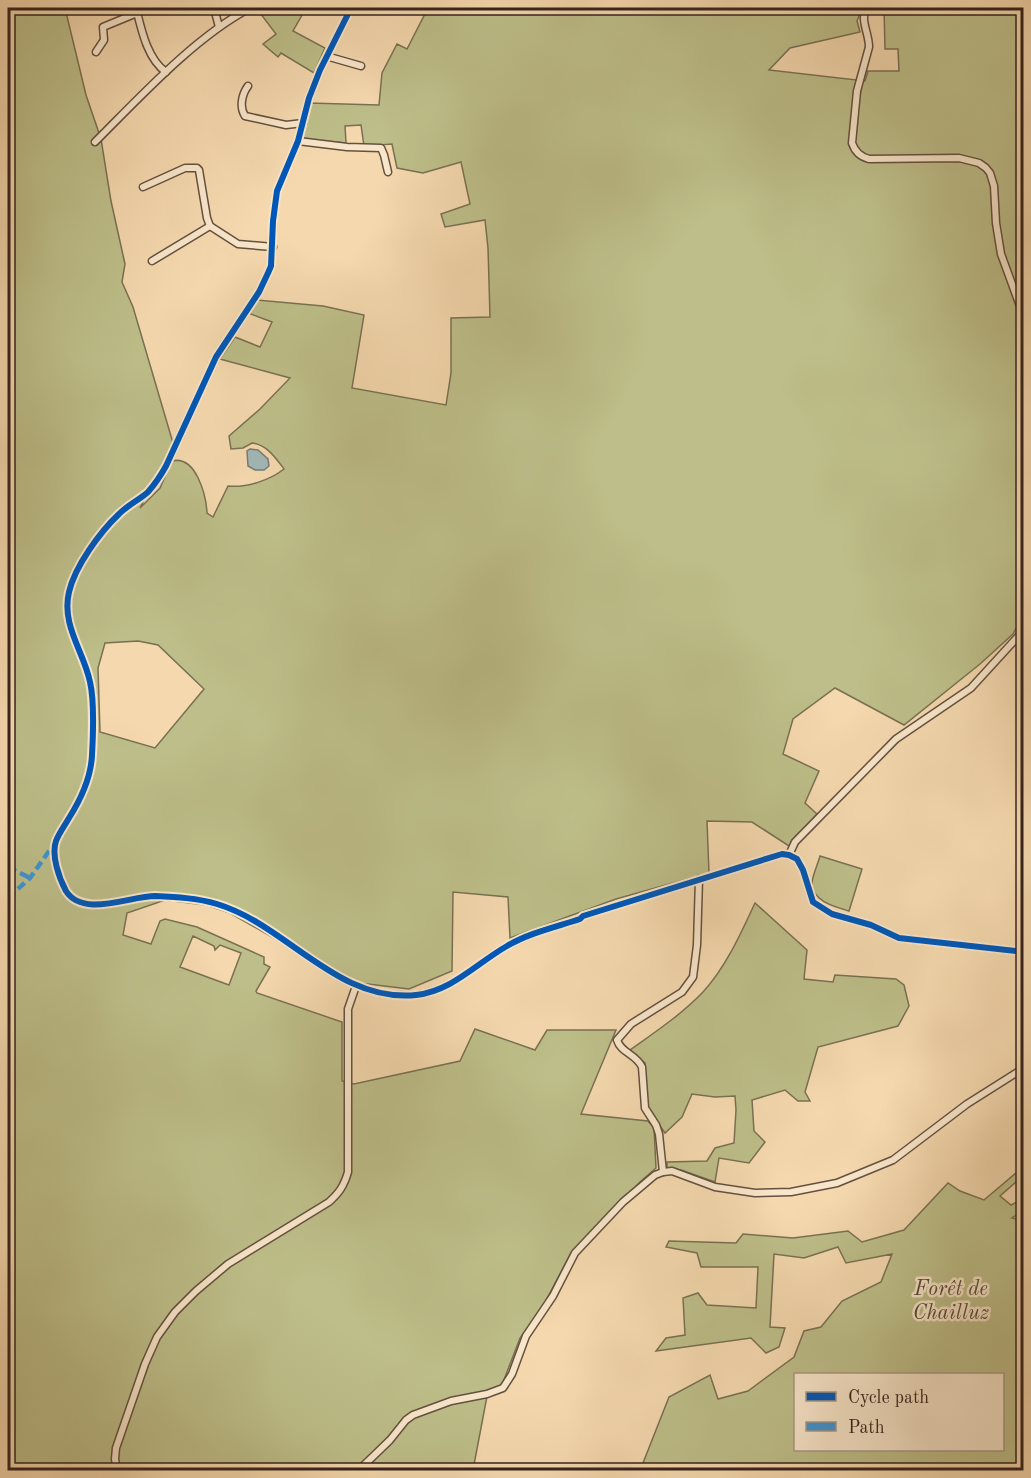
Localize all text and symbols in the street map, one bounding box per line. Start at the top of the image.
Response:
park label: Forêt de Chailluz [913,1279,989,1324]
legend [794,1373,1004,1451]
text: Cycle path [848,1389,929,1407]
text: Path [848,1419,885,1437]

